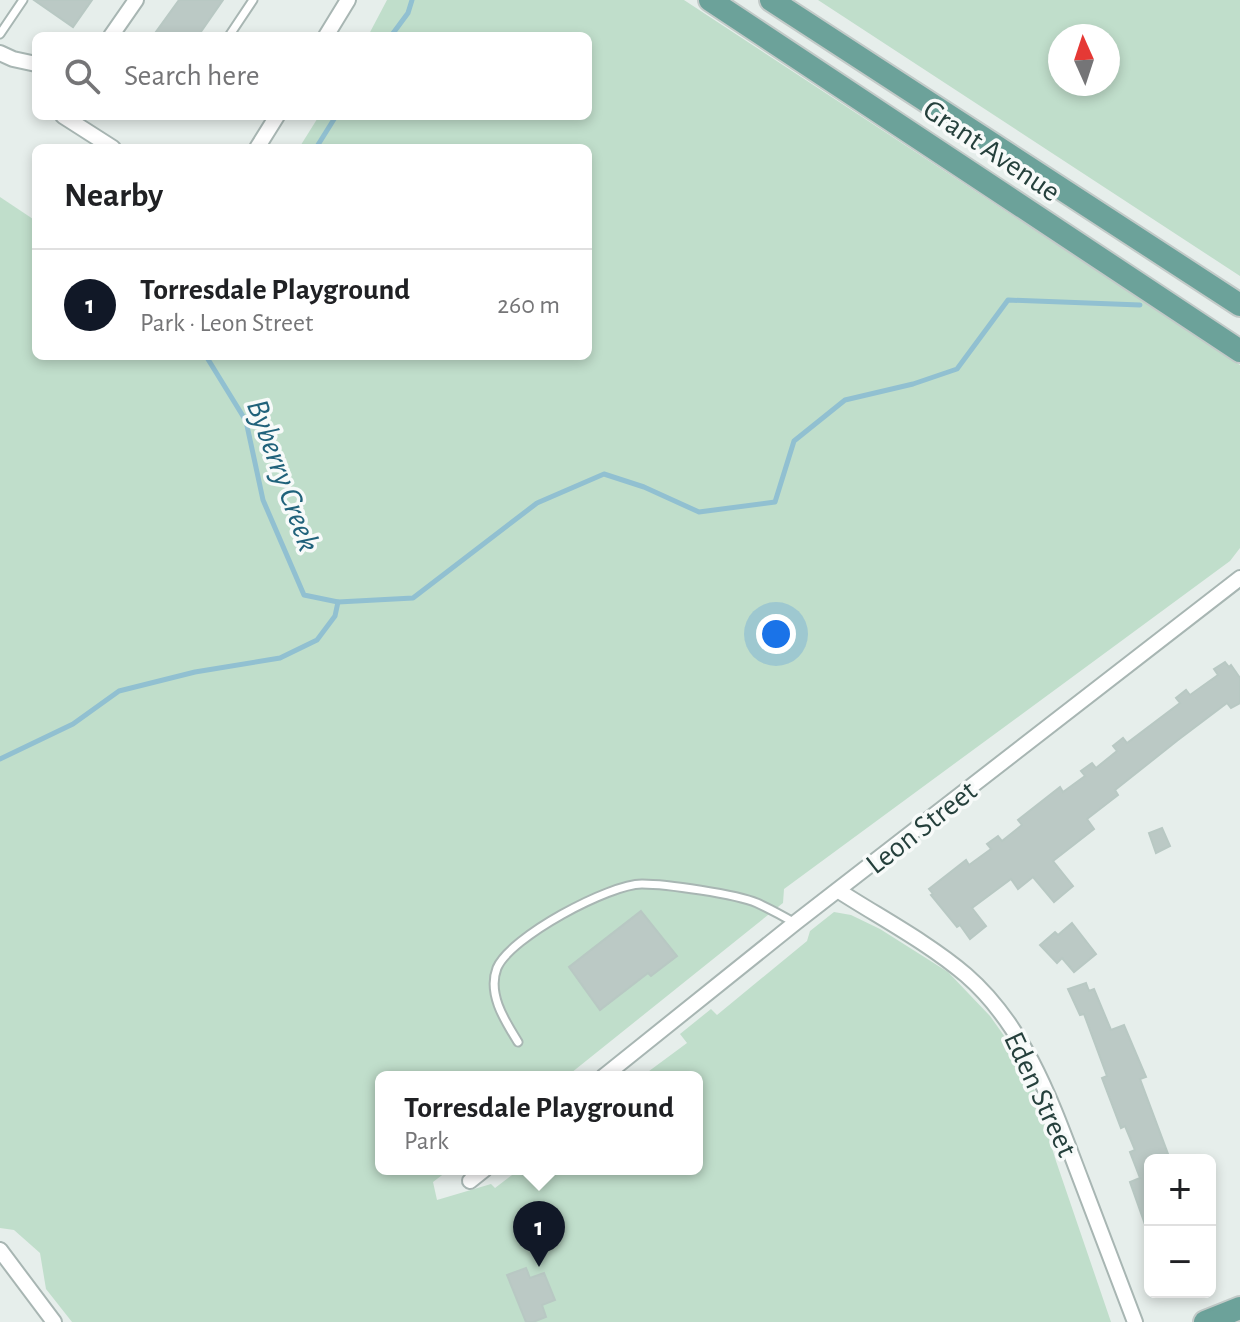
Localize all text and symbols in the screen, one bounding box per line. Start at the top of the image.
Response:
north arrow [1048,24,1120,96]
search box [32,32,592,120]
icon: search [60,54,104,98]
text: Search here [124,61,260,91]
street label: Grant Avenue [918,94,1065,207]
text: Nearby [64,179,163,213]
text: Torresdale Playground [140,275,410,305]
text: 1 [85,292,95,318]
text: 260 m [497,292,560,318]
text: Park · Leon Street [140,310,313,336]
water label: Byberry Creek [241,395,325,556]
your location [756,614,796,654]
street label: Leon Street [861,775,983,880]
street label: Eden Street [998,1027,1082,1162]
popup [375,1071,703,1175]
text: Torresdale Playground [404,1093,674,1123]
text: Park [404,1128,449,1154]
map controls [1144,1154,1216,1298]
button: + [1144,1154,1216,1226]
pin: 1 [513,1201,565,1267]
button: − [1144,1226,1216,1298]

